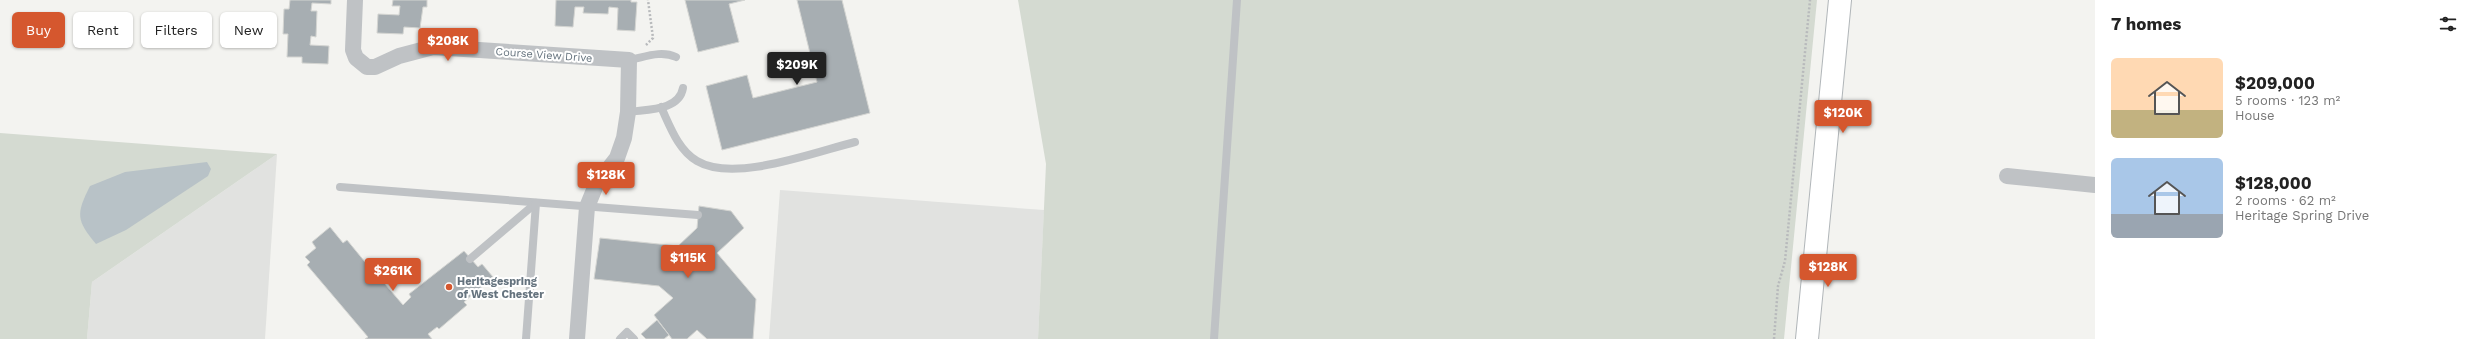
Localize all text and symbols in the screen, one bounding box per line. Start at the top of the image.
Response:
chip: Buy [12,12,65,48]
chip: Rent [73,12,133,48]
chip: Filters [141,12,212,48]
chip: New [220,12,277,48]
icon: filters [2437,13,2459,35]
text: 7 homes [2111,14,2181,34]
pin: $208K [420,28,476,62]
text: $208K [427,33,469,48]
street label: Course View Drive [495,45,593,65]
pin: $209K [769,52,825,86]
text: $209K [776,57,818,72]
text: $209,000 [2235,73,2315,93]
icon: home [2143,74,2191,122]
text: 5 rooms · 123 m² [2235,93,2340,108]
pin: $120K [1815,100,1871,134]
text: $120K [1823,105,1863,120]
text: House [2235,108,2275,123]
pin: $128K [578,162,634,196]
text: $128K [587,167,625,182]
text: $128,000 [2235,173,2312,193]
icon: home [2143,174,2191,222]
text: 2 rooms · 62 m² [2235,193,2336,208]
text: Heritage Spring Drive [2235,208,2369,223]
pin: $115K [660,245,716,279]
text: $115K [670,250,706,265]
pin: $128K [1800,254,1856,288]
pin: $261K [365,258,421,292]
text: $128K [1809,259,1847,274]
text: $261K [374,263,412,278]
place label: Heritagespring of West Chester [457,275,544,301]
marker: Heritagespring of West Chester [444,282,454,292]

